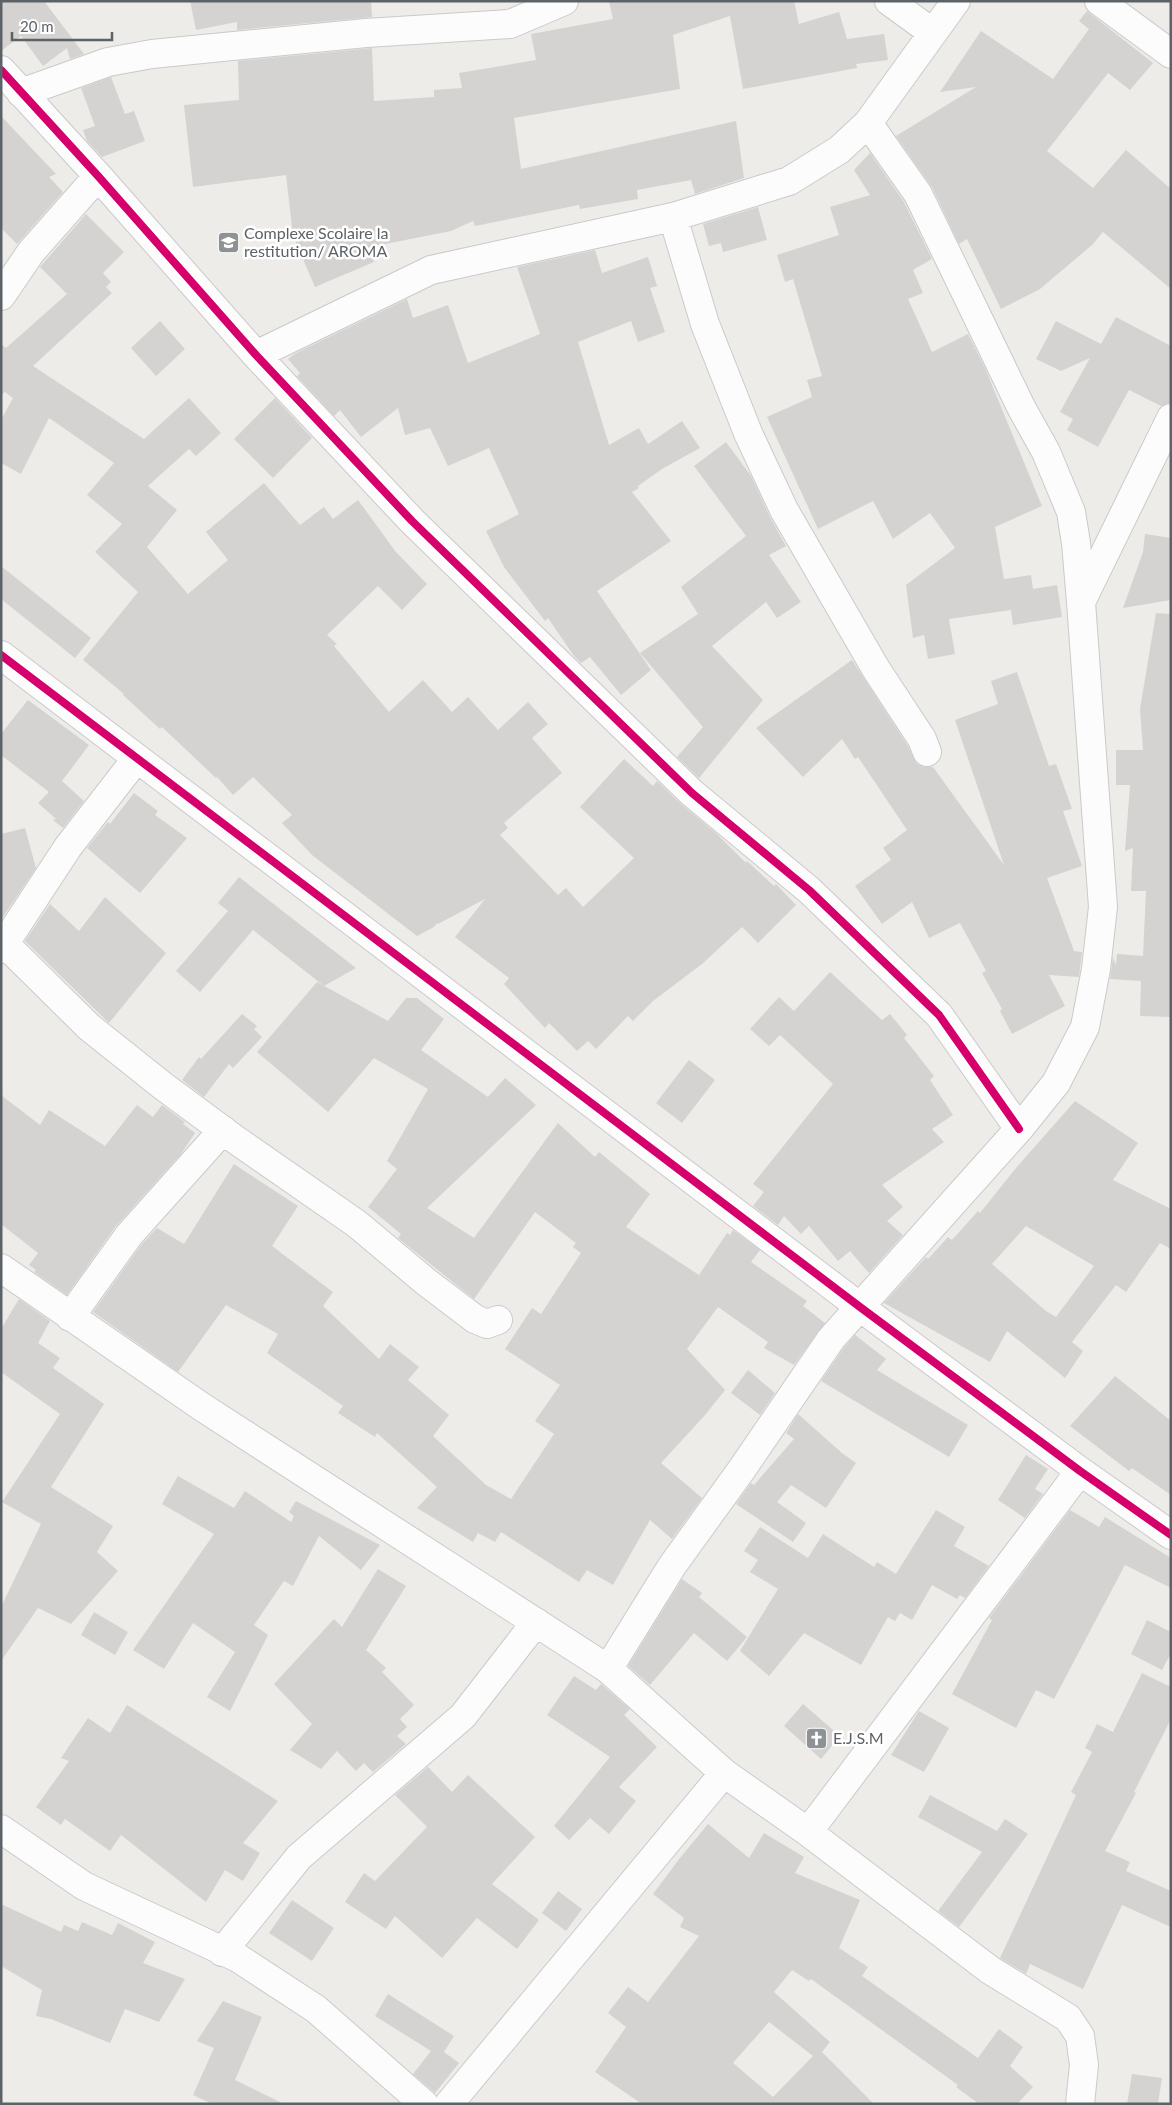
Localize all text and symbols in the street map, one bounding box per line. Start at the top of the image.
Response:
scale bar [12,10,112,42]
text: 20 m [20,17,54,35]
place label: Complexe Scolaire la restitution/ AROMA [244,223,389,260]
school or university icon: Complexe Scolaire la restitution/ AROMA [216,230,240,254]
church icon: E.J.S.M [805,1726,829,1750]
place label: E.J.S.M [833,1728,884,1747]

